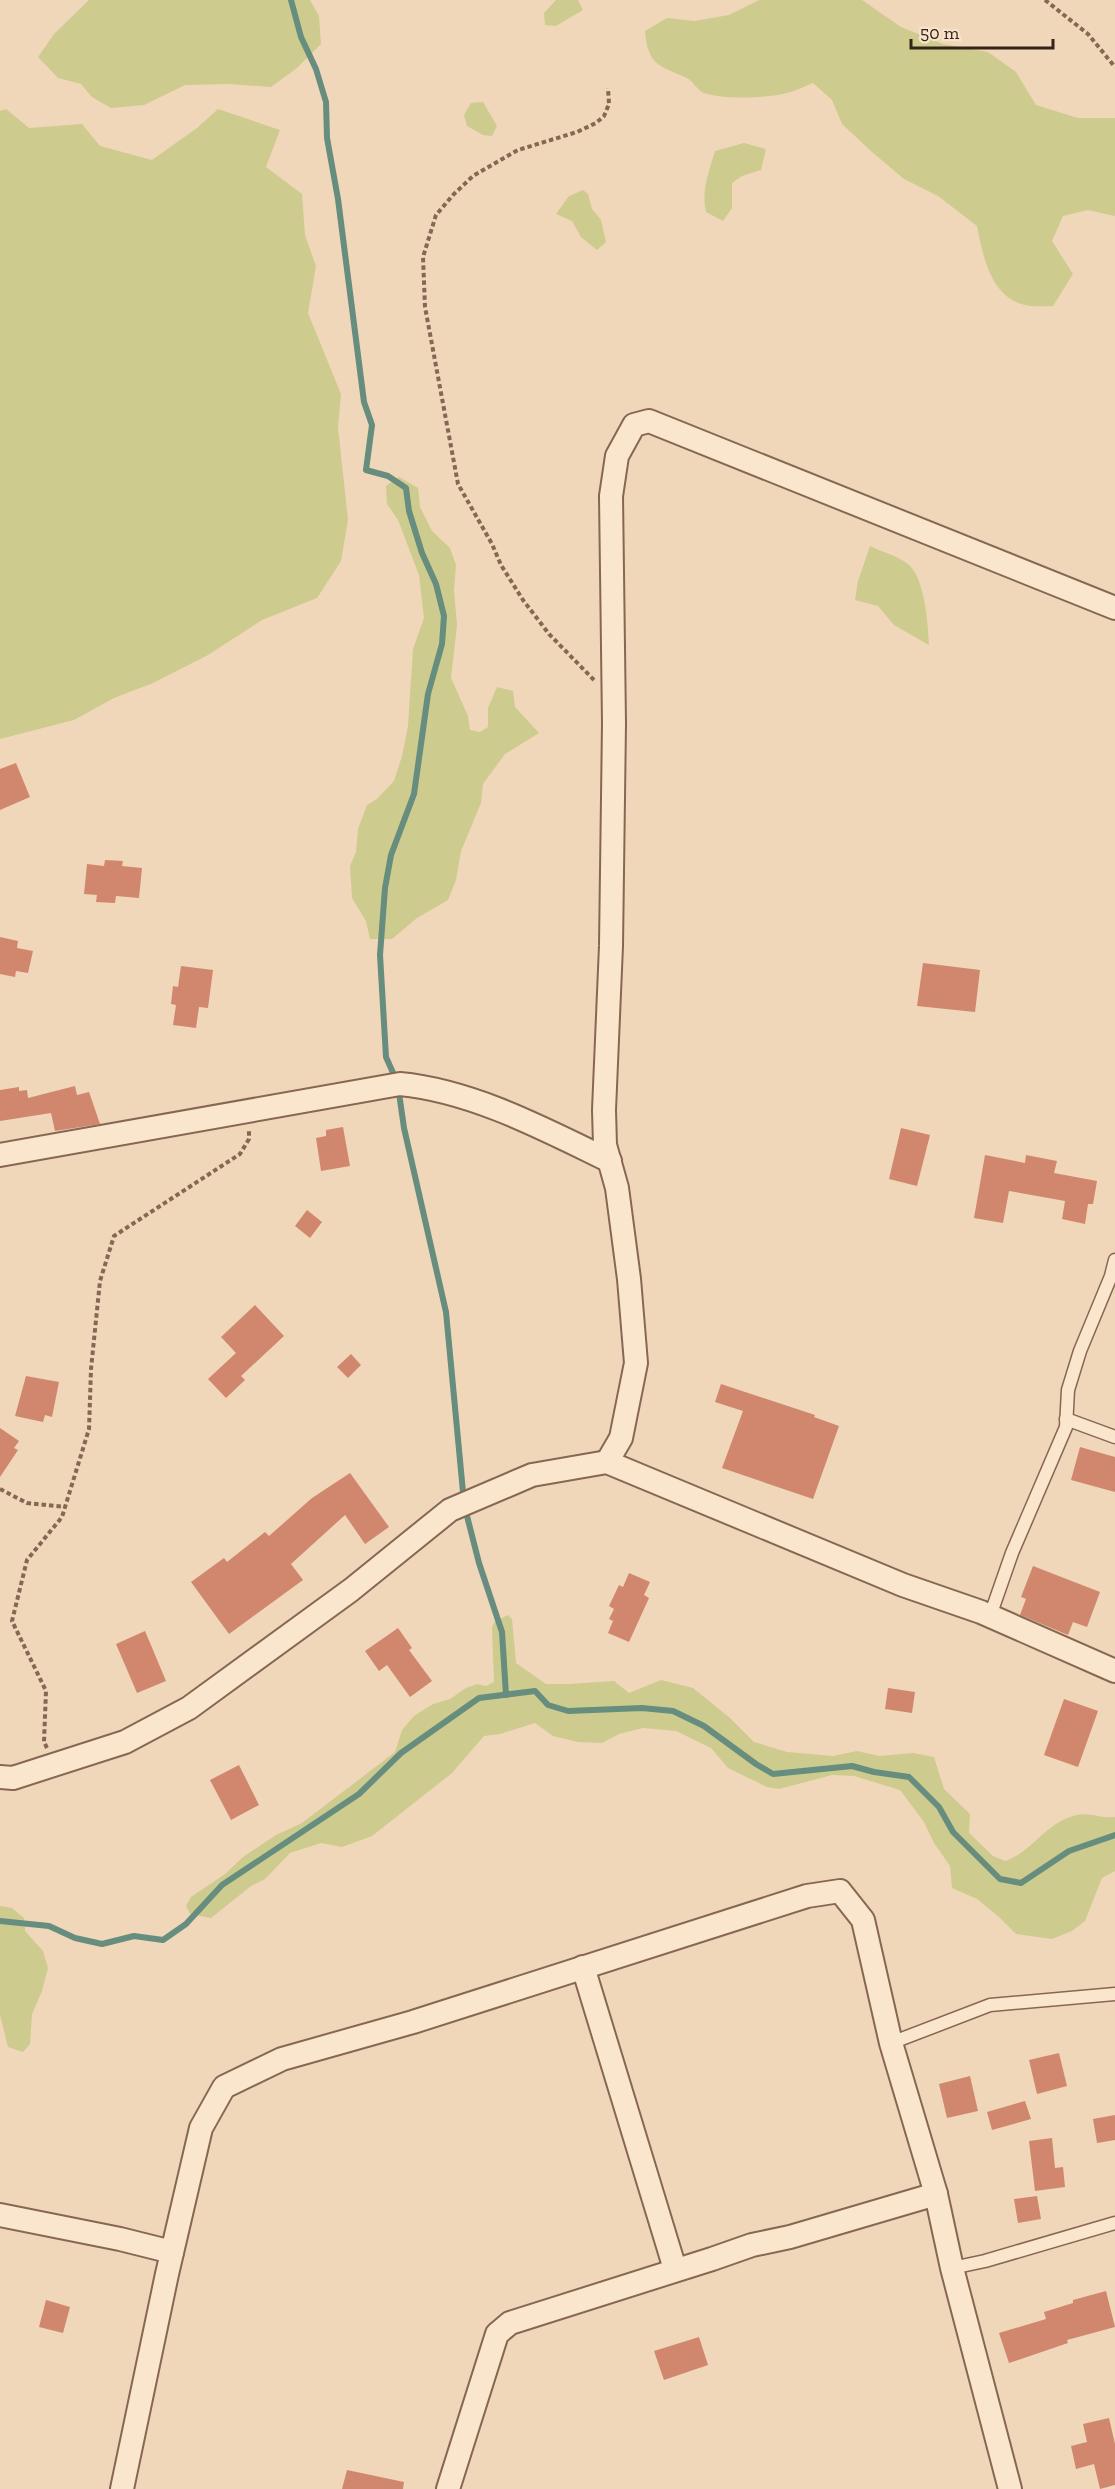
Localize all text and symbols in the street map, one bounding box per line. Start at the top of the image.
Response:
scale bar [911,12,1054,50]
text: 50 m [920,22,960,44]

